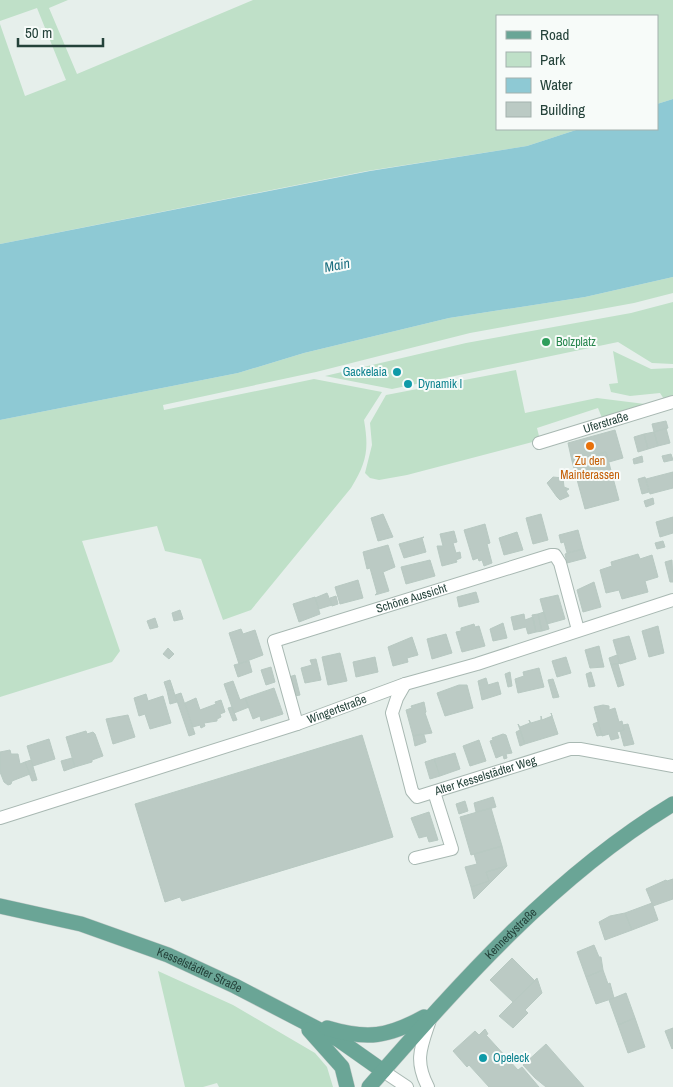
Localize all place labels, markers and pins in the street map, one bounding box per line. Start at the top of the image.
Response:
place label: Bolzplatz [556,334,596,350]
marker: Bolzplatz [540,336,552,348]
place label: Gackelaia [343,364,388,380]
marker: Gackelaia [391,366,403,378]
place label: Dynamik I [418,376,462,392]
marker: Dynamik I [402,378,414,390]
marker: Zu den Mainterassen [584,440,596,452]
place label: Zu den Mainterassen [560,453,620,483]
place label: Opeleck [493,1050,529,1066]
marker: Opeleck [477,1052,489,1064]

